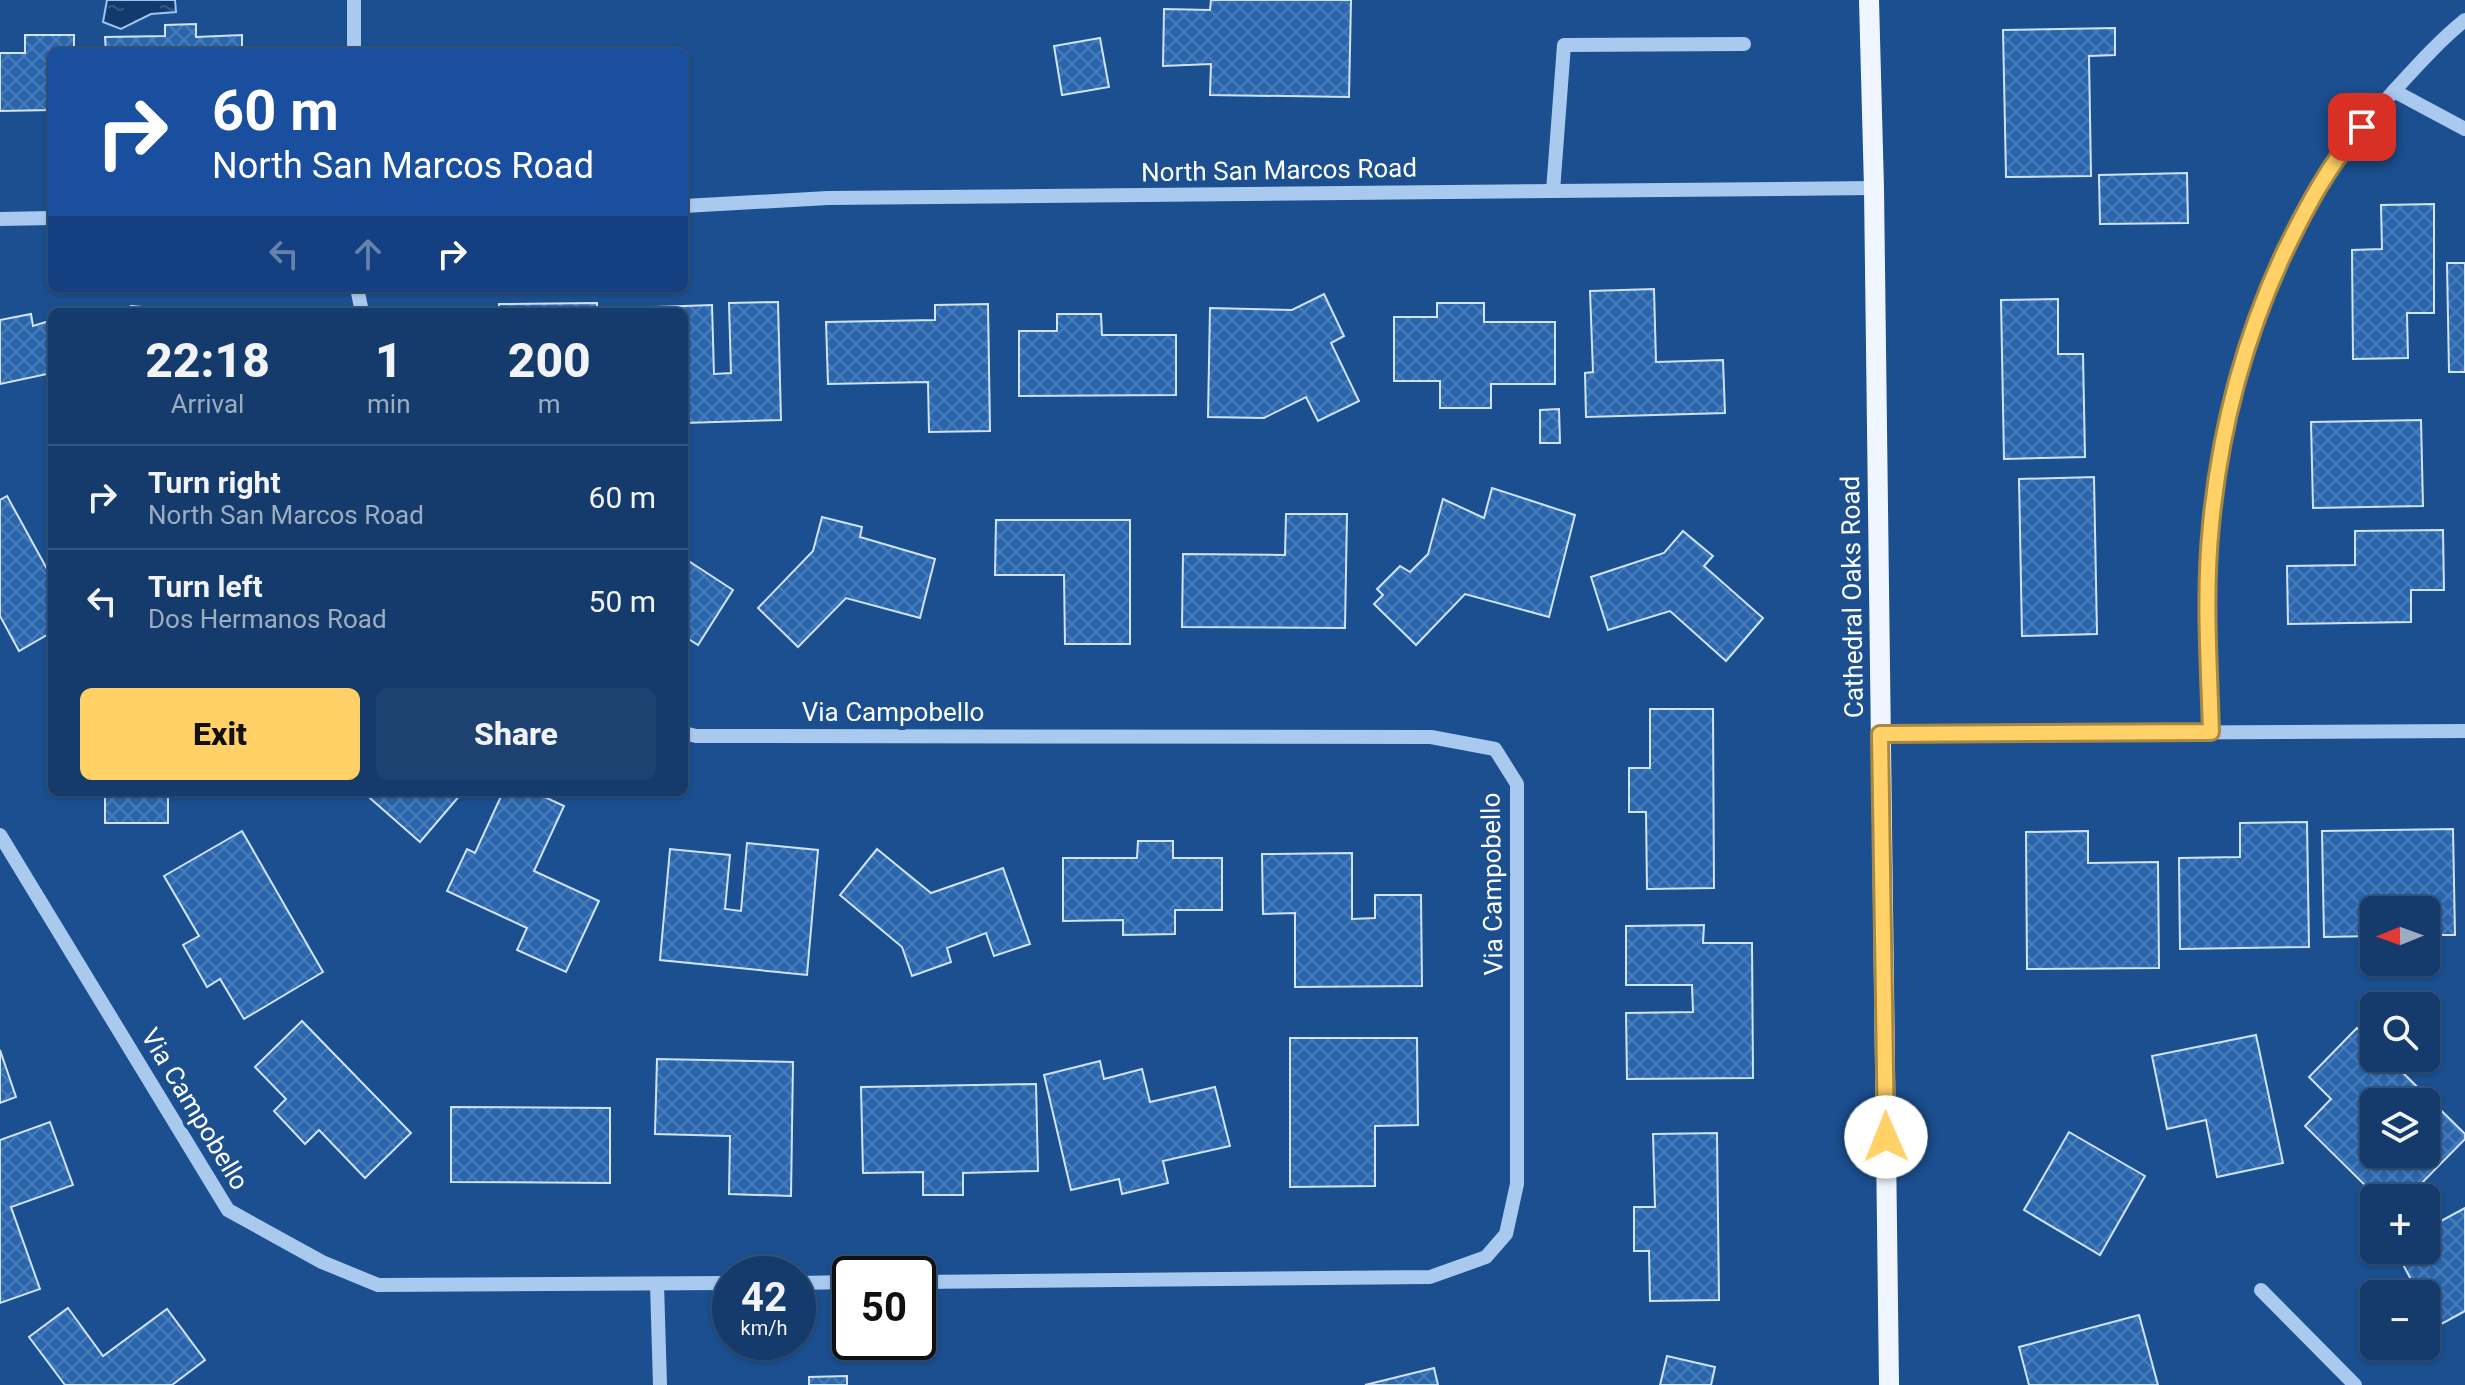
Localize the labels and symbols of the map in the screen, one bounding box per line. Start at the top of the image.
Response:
pin [2328,93,2396,161]
street label: North San Marcos Road [1141,153,1417,187]
street label: Cathedral Oaks Road [1835,476,1869,718]
street label: Via Campobello [802,697,984,727]
street label: Via Campobello [1475,792,1509,976]
north arrow [2360,896,2440,976]
street label: Via Campobello [135,1023,255,1195]
position arrow [1844,1095,1928,1179]
speed limit sign: 50 [832,1256,936,1360]

